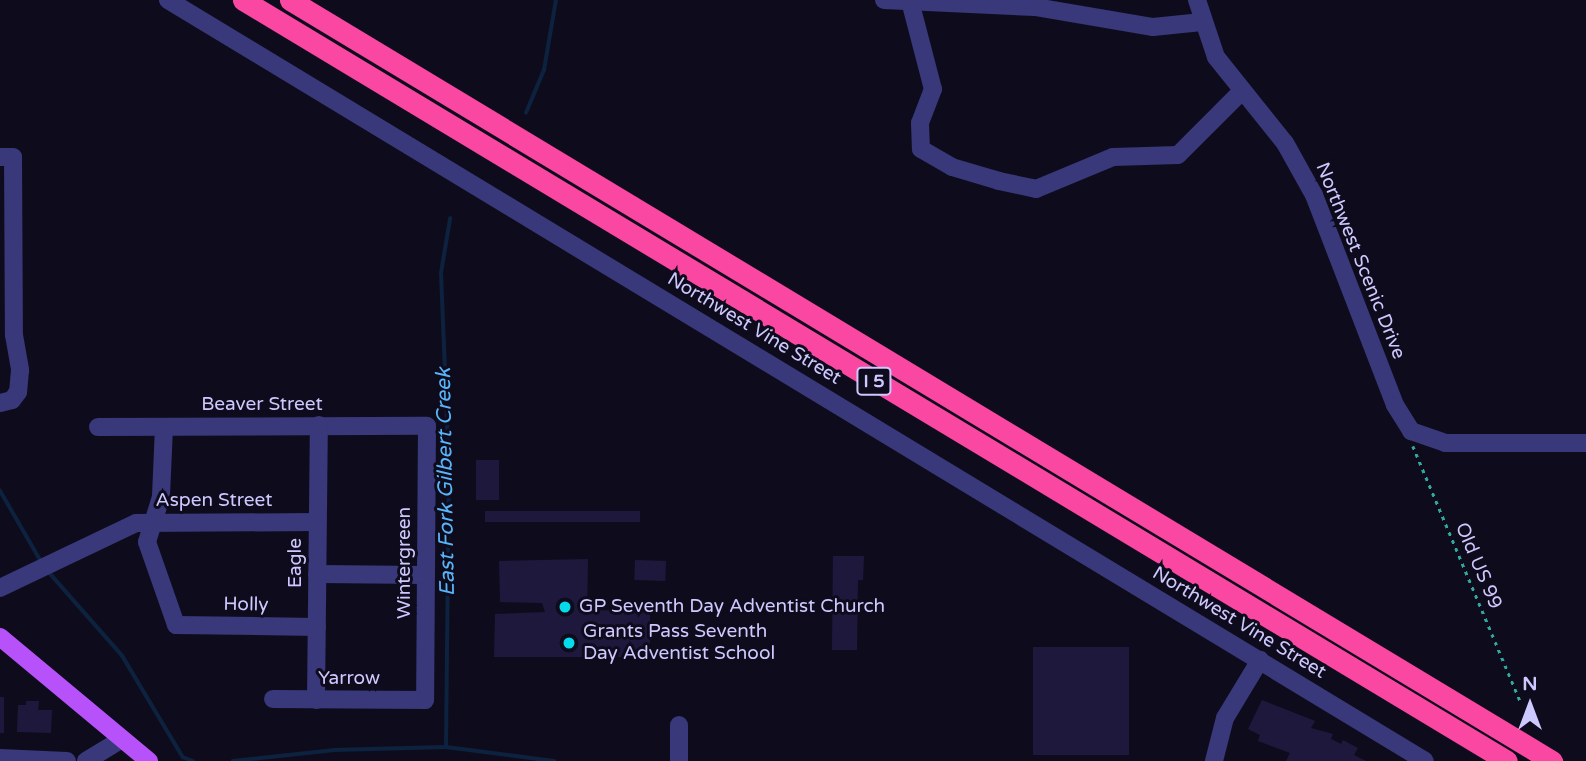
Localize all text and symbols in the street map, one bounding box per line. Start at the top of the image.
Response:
street label: Northwest Scenic Drive [1310,159,1410,363]
street label: Northwest Vine Street [663,268,845,390]
road number: I 5 [855,366,893,396]
water label: East Fork Gilbert Creek [431,368,461,596]
street label: Beaver Street [201,394,323,416]
street label: Aspen Street [156,490,272,512]
street label: Wintergreen [394,507,416,619]
street label: Old US 99 [1450,519,1506,613]
street label: Eagle [285,538,307,588]
street label: Northwest Vine Street [1148,562,1330,684]
street label: Holly [223,593,269,617]
place label: GP Seventh Day Adventist Church [579,596,885,618]
marker: GP Seventh Day Adventist Church [557,599,573,615]
place label: Grants Pass Seventh Day Adventist School [583,621,775,665]
marker: Grants Pass Seventh Day Adventist School [561,635,577,651]
street label: Yarrow [318,668,380,690]
north arrow [1495,670,1565,740]
text: N [1522,673,1538,695]

